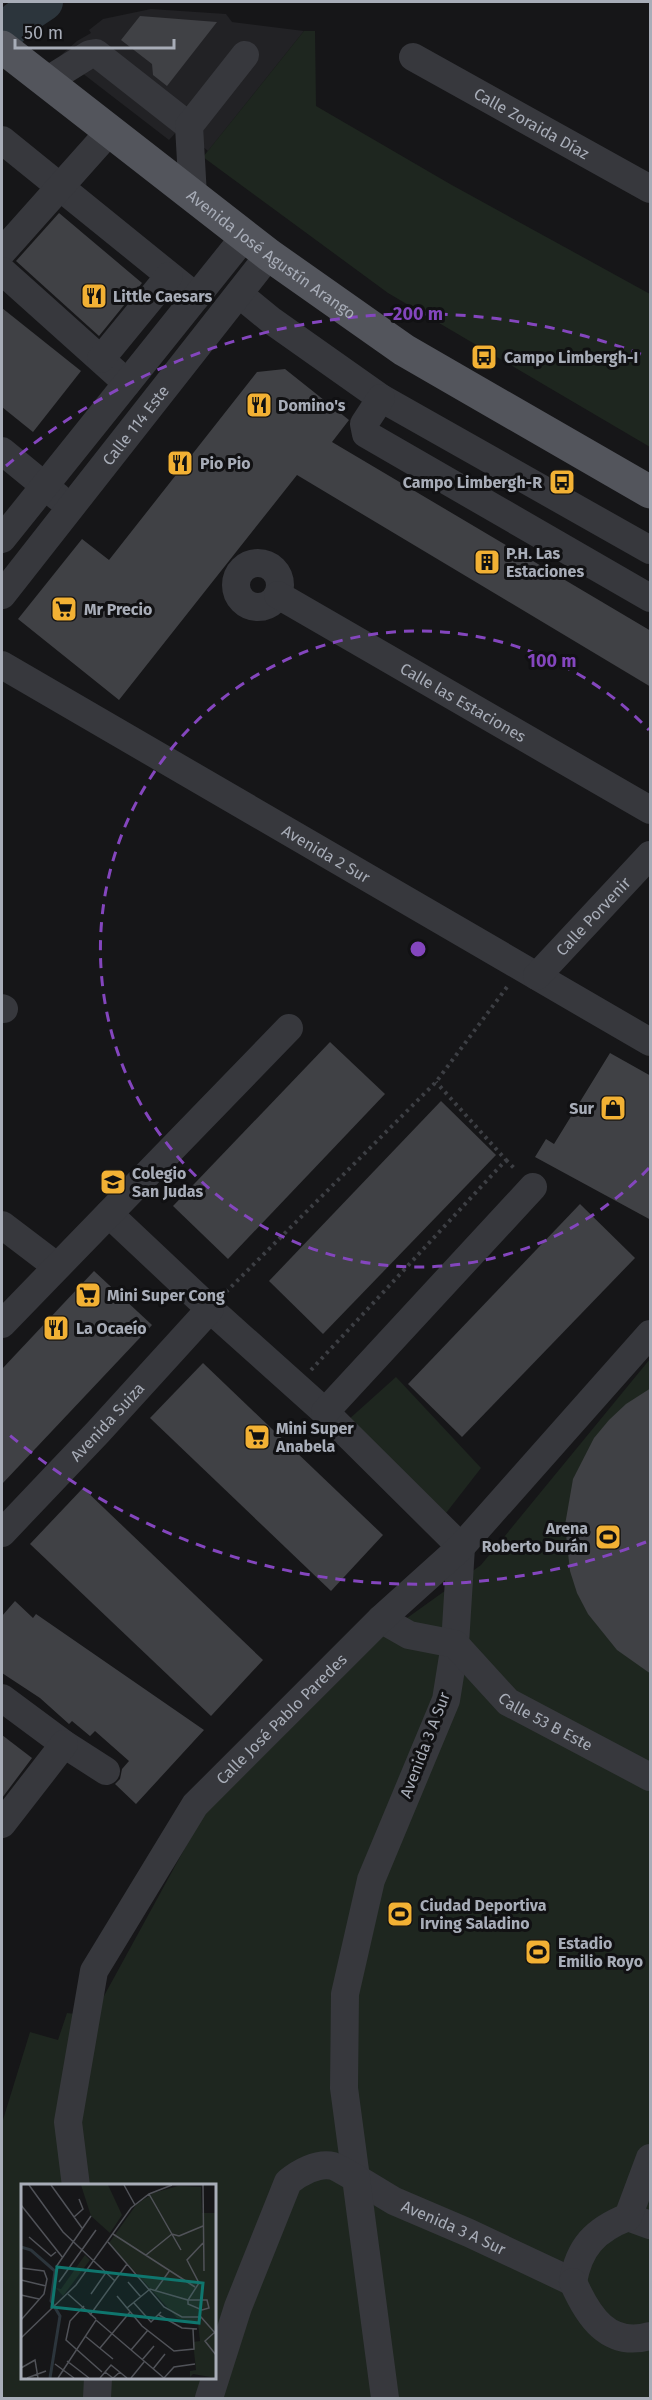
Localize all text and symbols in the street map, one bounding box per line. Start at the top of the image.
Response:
scale bar [15,12,174,50]
text: 50 m [24,22,63,44]
street label: Calle Zoraida Díaz [471,83,593,163]
street label: Avenida José Agustín Arango [183,185,360,323]
restaurant icon: Little Caesars [79,281,109,311]
place label: Little Caesars [113,287,212,306]
text: 200 m [393,303,443,325]
bus stop icon: Campo Limbergh-I [469,342,499,372]
place label: Campo Limbergh-I [504,348,638,367]
street label: Calle 114 Este [98,381,173,469]
restaurant icon: Domino's [244,390,274,420]
place label: Domino's [278,396,346,415]
restaurant icon: Pio Pio [165,448,195,478]
place label: Pio Pio [200,454,251,473]
bus stop icon: Campo Limbergh-R [547,467,577,497]
place label: Campo Limbergh-R [403,473,542,492]
place label: P.H. Las Estaciones [506,544,584,581]
building icon: P.H. Las Estaciones [472,547,502,577]
supermarket icon: Mr Precio [49,594,79,624]
place label: Mr Precio [84,600,152,619]
text: 100 m [528,650,576,672]
street label: Calle las Estaciones [397,658,530,746]
street label: Avenida 2 Sur [279,821,374,887]
street label: Calle Porvenir [552,872,635,959]
centre of rings [408,939,428,959]
shop icon: Sur [598,1093,628,1123]
place label: Sur [569,1099,595,1118]
place label: Colegio San Judas [132,1164,203,1201]
school or university icon: Colegio San Judas [98,1167,128,1197]
supermarket icon: Mini Super Cong [73,1280,103,1310]
place label: Mini Super Cong [107,1286,225,1305]
restaurant icon: La Ocaeío [41,1313,71,1343]
place label: La Ocaeío [76,1319,147,1338]
street label: Avenida Suiza [66,1378,148,1465]
place label: Mini Super Anabela [275,1419,354,1456]
supermarket icon: Mini Super Anabela [242,1422,272,1452]
place label: Arena Roberto Durán [482,1519,588,1556]
sports icon: Arena Roberto Durán [593,1522,623,1552]
street label: Calle José Pablo Paredes [212,1650,350,1788]
street label: Calle 53 B Este [494,1688,596,1754]
street label: Avenida 3 A Sur [396,1689,454,1801]
place label: Ciudad Deportiva Irving Saladino [420,1896,547,1933]
sports icon: Ciudad Deportiva Irving Saladino [385,1899,415,1929]
place label: Estadio Emilio Royo [558,1934,643,1971]
sports icon: Estadio Emilio Royo [523,1937,553,1967]
inset map [21,2184,216,2379]
street label: Avenida 3 A Sur [399,2196,510,2259]

